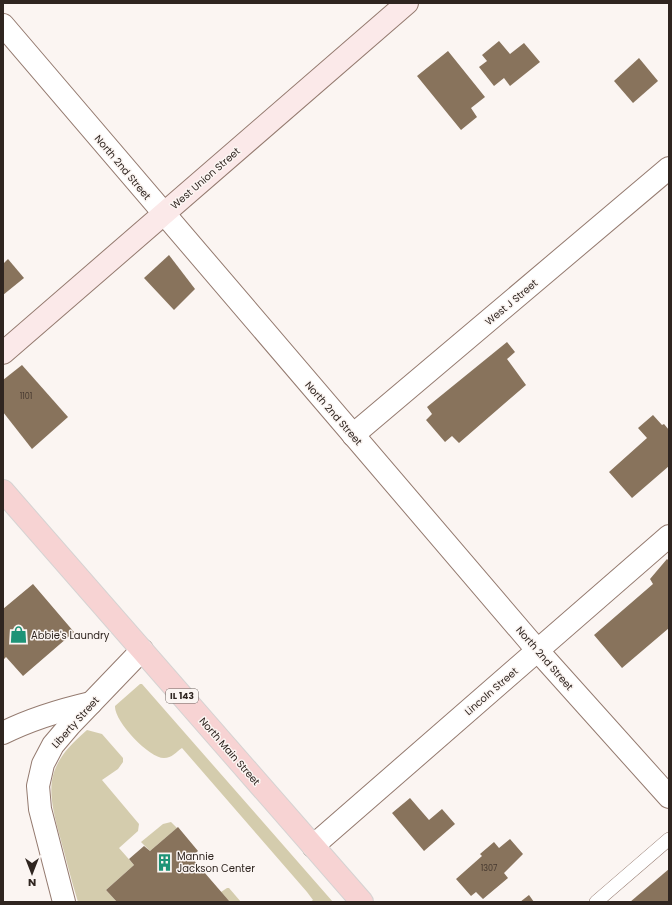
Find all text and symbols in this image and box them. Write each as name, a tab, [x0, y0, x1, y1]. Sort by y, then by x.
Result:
street label: North 2nd Street	[91, 132, 155, 203]
street label: West Union Street	[167, 144, 244, 213]
street label: West J Street	[482, 276, 541, 329]
street label: North 2nd Street	[301, 378, 366, 449]
house number: 1101	[20, 391, 32, 402]
street label: North 2nd Street	[512, 623, 577, 694]
shop icon: Abbie's Laundry	[8, 625, 28, 645]
place label: Abbie's Laundry	[31, 628, 110, 643]
street label: Lincoln Street	[461, 664, 522, 719]
road number: IL 143	[166, 689, 198, 703]
street label: Liberty Street	[48, 693, 103, 751]
street label: North Main Street	[196, 714, 264, 789]
place label: Mannie Jackson Center	[177, 849, 255, 876]
building icon: Mannie Jackson Center	[154, 852, 174, 872]
north arrow	[12, 853, 52, 893]
house number: 1307	[481, 863, 498, 874]
text: N	[28, 875, 36, 891]

